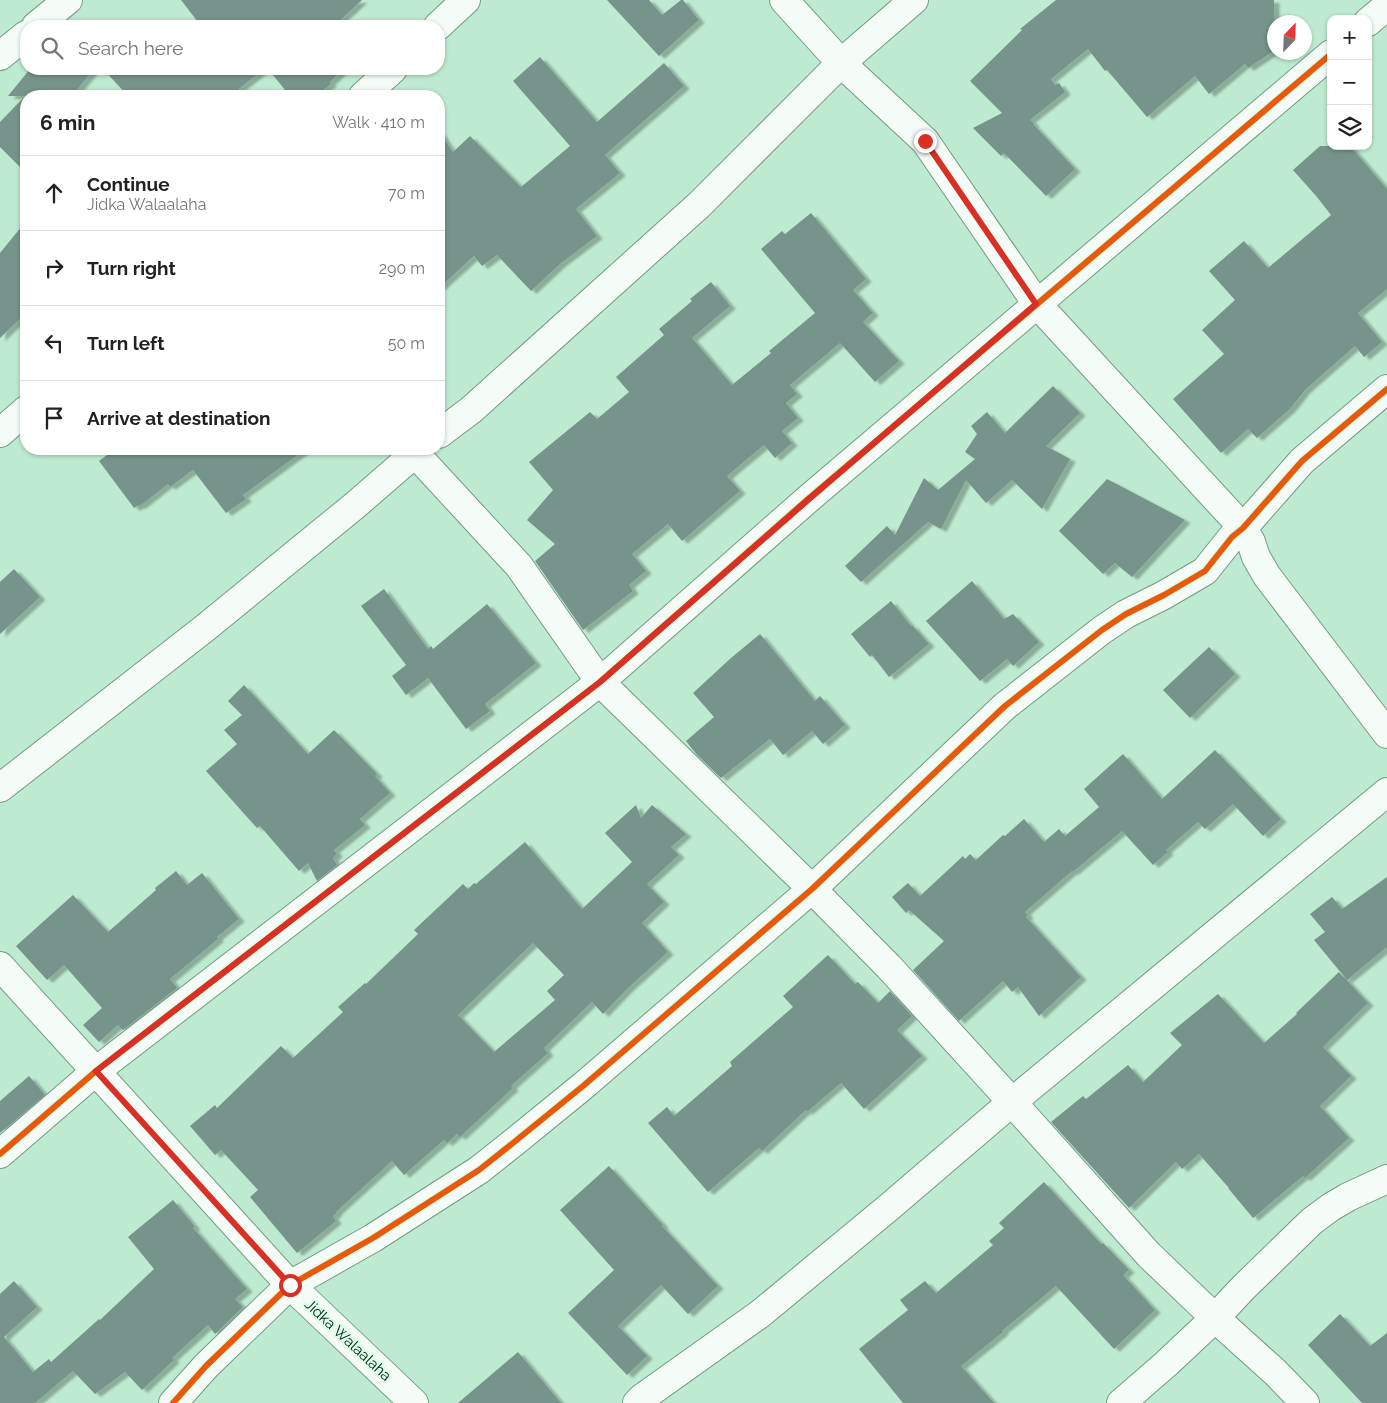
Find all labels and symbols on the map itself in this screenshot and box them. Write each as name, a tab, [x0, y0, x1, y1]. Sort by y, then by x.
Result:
north arrow	[1267, 15, 1312, 60]
route end	[914, 130, 937, 153]
route start	[279, 1274, 302, 1297]
street label: Jidka Walaalaha	[301, 1295, 395, 1385]

